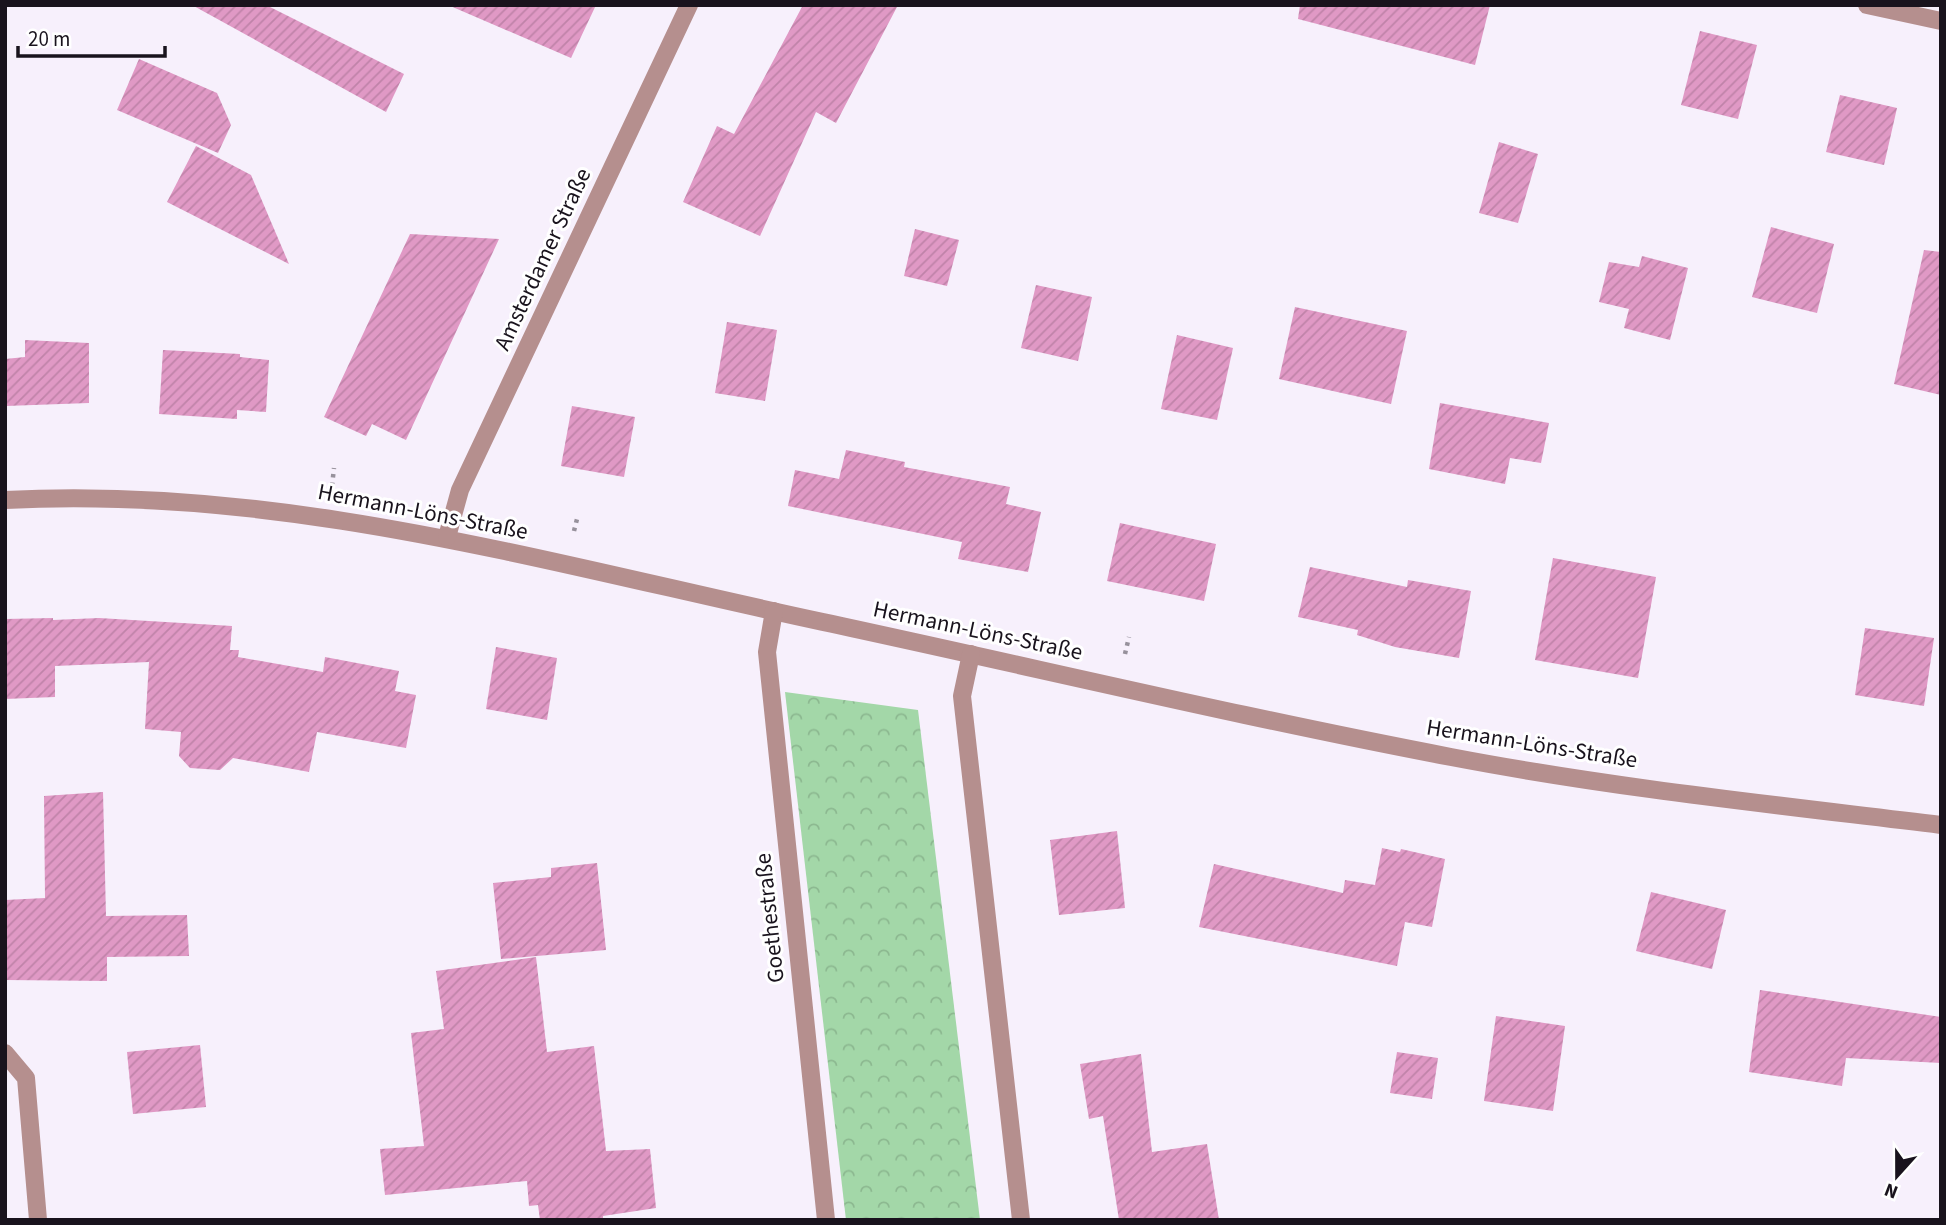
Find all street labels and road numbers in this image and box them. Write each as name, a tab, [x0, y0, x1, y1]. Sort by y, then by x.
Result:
street label: Amsterdamer Straße	[486, 163, 599, 356]
street label: Hermann-Löns-Straße	[315, 475, 531, 548]
street label: Hermann-Löns-Straße	[870, 592, 1086, 669]
street label: Hermann-Löns-Straße	[1424, 711, 1640, 776]
street label: Goethestraße	[746, 851, 793, 984]

